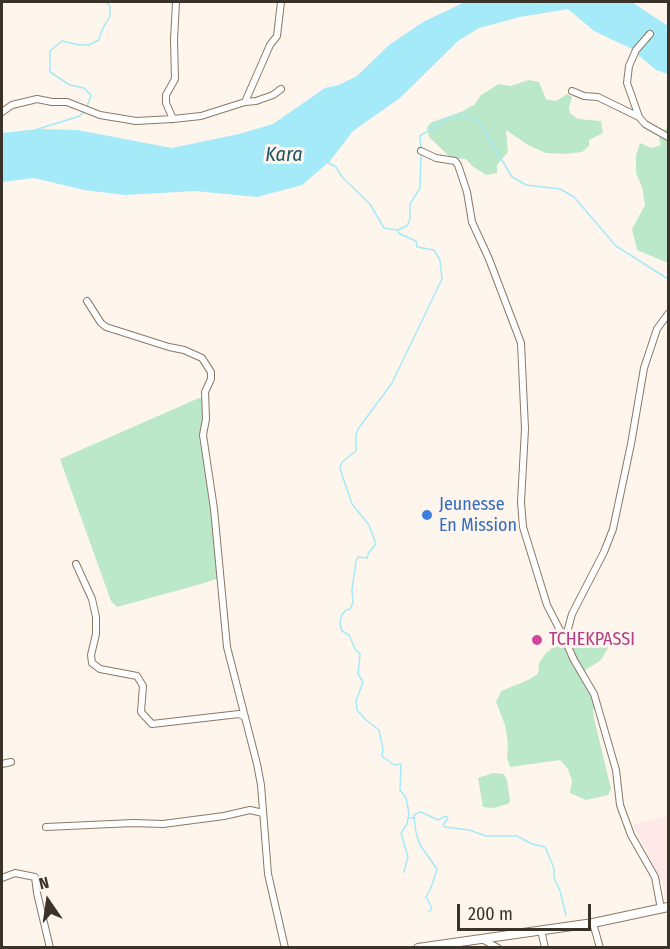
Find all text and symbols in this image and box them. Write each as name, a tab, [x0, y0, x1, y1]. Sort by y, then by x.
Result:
water label: Kara	[265, 143, 303, 167]
place label: Jeunesse En Mission	[439, 494, 517, 536]
marker: Jeunesse En Mission	[420, 508, 434, 522]
place label: TCHEKPASSI	[549, 629, 635, 651]
marker: TCHEKPASSI	[530, 633, 544, 647]
north arrow	[18, 871, 78, 931]
text: N	[37, 873, 51, 893]
scale bar	[460, 892, 594, 930]
text: 200 m	[468, 903, 513, 925]

